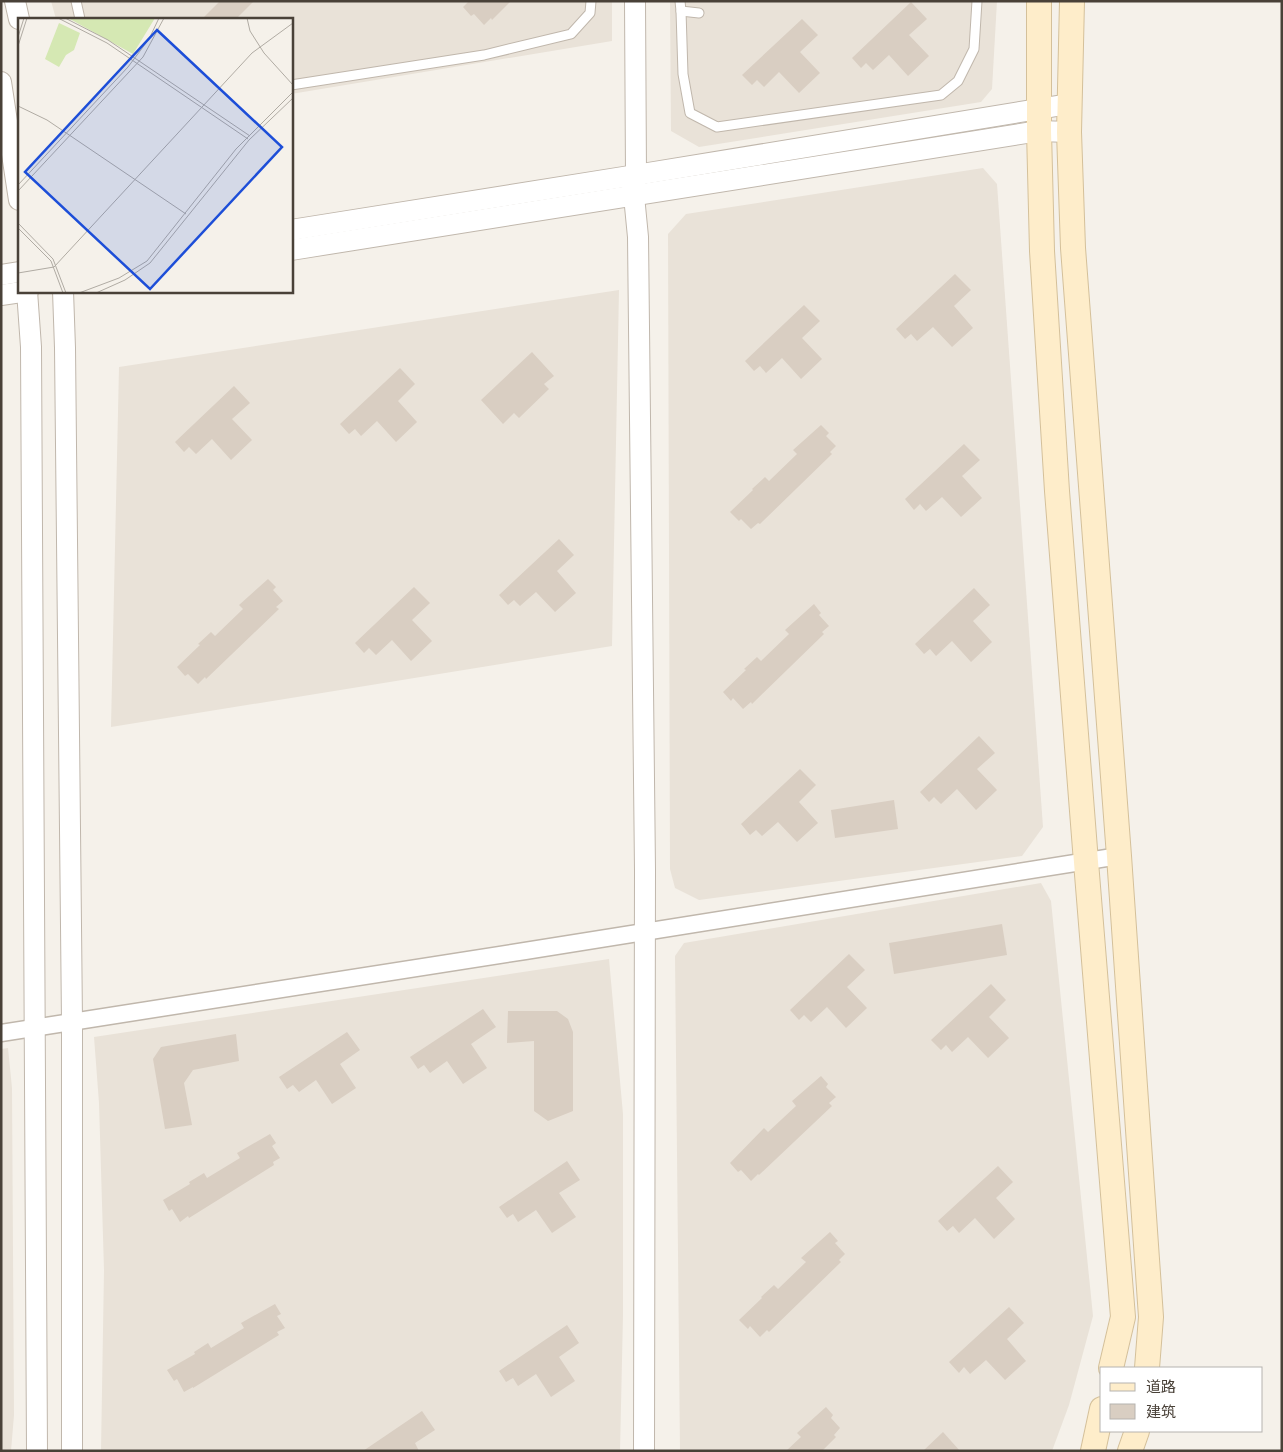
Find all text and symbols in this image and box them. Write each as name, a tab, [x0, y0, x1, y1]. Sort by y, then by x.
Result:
inset map	[18, 18, 292, 292]
legend	[1100, 1367, 1263, 1432]
text: 道路	[1146, 1378, 1176, 1396]
text: 建筑	[1146, 1403, 1176, 1421]

